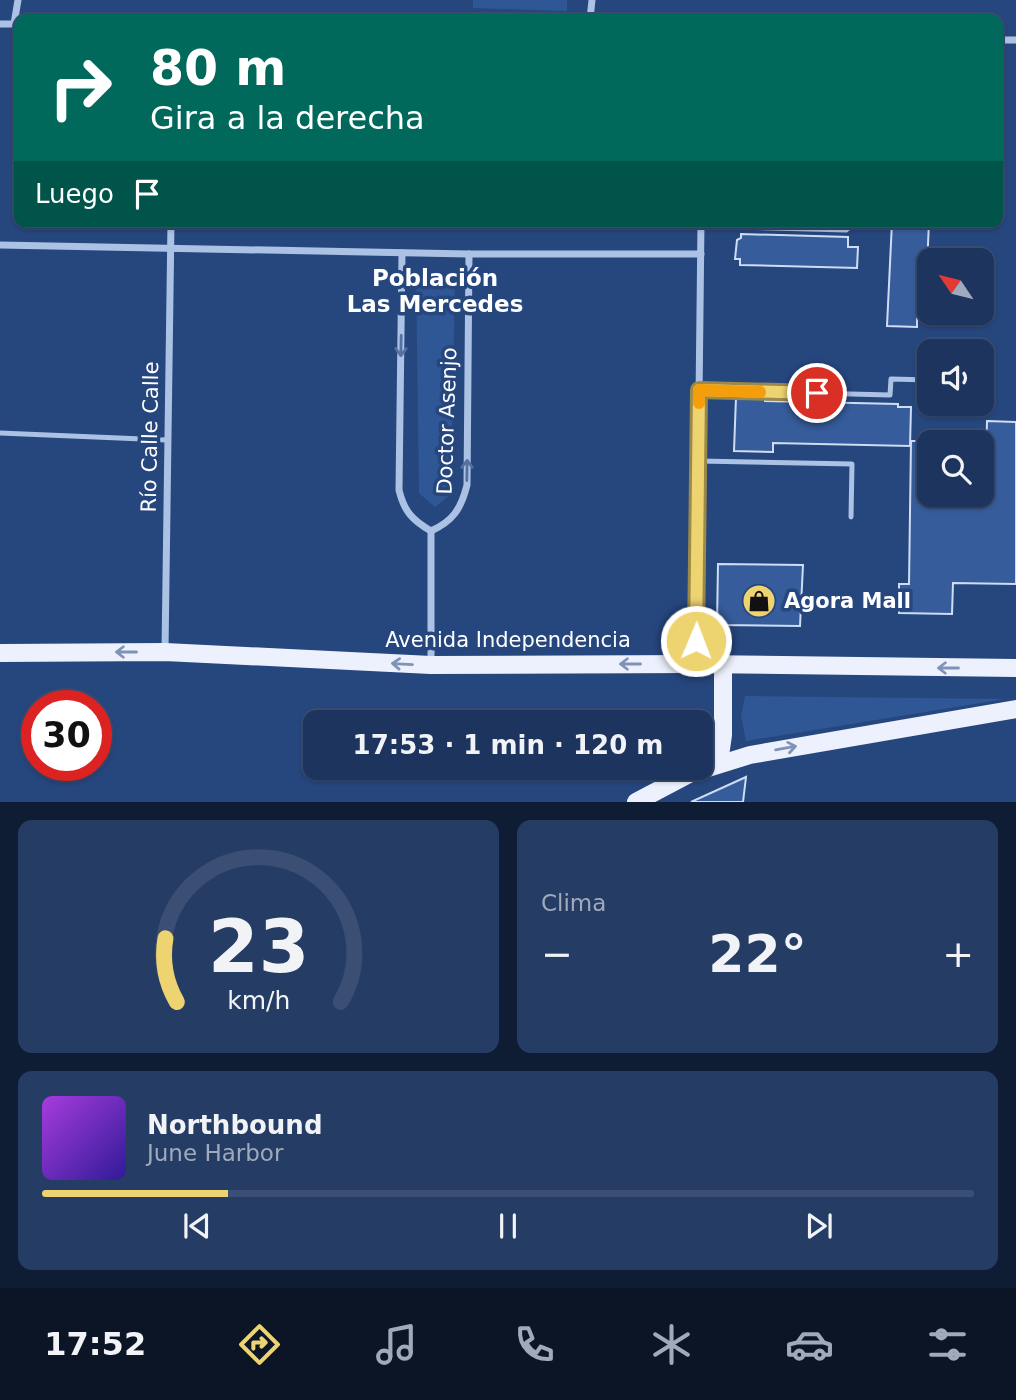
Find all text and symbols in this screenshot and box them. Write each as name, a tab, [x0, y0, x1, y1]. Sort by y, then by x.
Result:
text: 80 m	[150, 40, 286, 97]
icon: right	[35, 42, 126, 133]
text: Gira a la derecha	[150, 99, 425, 137]
icon: arrive	[128, 175, 166, 213]
text: Luego	[35, 179, 114, 209]
north arrow	[917, 248, 994, 326]
map controls	[917, 248, 994, 507]
district label: Población Las Mercedes	[347, 265, 523, 317]
one-way arrow	[394, 334, 408, 357]
button: sound	[917, 339, 994, 416]
street label: Doctor Asenjo	[432, 347, 462, 495]
street label: Río Calle Calle	[137, 361, 163, 513]
pin	[787, 363, 847, 423]
icon: arrive	[798, 374, 836, 412]
button: search	[917, 430, 994, 507]
one-way arrow	[460, 459, 474, 482]
shop icon: Agora Mall	[740, 582, 778, 620]
place label: Agora Mall	[784, 589, 911, 613]
position arrow	[659, 604, 733, 678]
street label: Avenida Independencia	[385, 628, 631, 652]
one-way arrow	[115, 645, 138, 659]
one-way arrow	[391, 657, 414, 670]
one-way arrow	[619, 657, 642, 671]
one-way arrow	[937, 661, 960, 675]
speed limit sign: 30	[21, 690, 112, 781]
text: 17:53 · 1 min · 120 m	[353, 730, 663, 760]
one-way arrow	[774, 741, 797, 754]
text: Clima	[541, 890, 606, 916]
text: 23	[208, 905, 309, 990]
text: 22°	[708, 924, 807, 984]
text: −	[541, 932, 573, 976]
text: +	[942, 932, 974, 976]
text: km/h	[227, 986, 290, 1015]
text: Northbound	[147, 1110, 323, 1140]
text: June Harbor	[147, 1140, 283, 1166]
icon: previous	[178, 1207, 216, 1245]
icon: pause	[489, 1207, 527, 1245]
icon: next	[800, 1207, 838, 1245]
icon: directions	[235, 1320, 284, 1369]
icon: music	[372, 1320, 421, 1369]
icon: phone	[510, 1320, 559, 1369]
icon: climate	[647, 1320, 696, 1369]
icon: car	[785, 1320, 834, 1369]
icon: filters	[923, 1320, 972, 1369]
text: 17:52	[44, 1325, 146, 1363]

